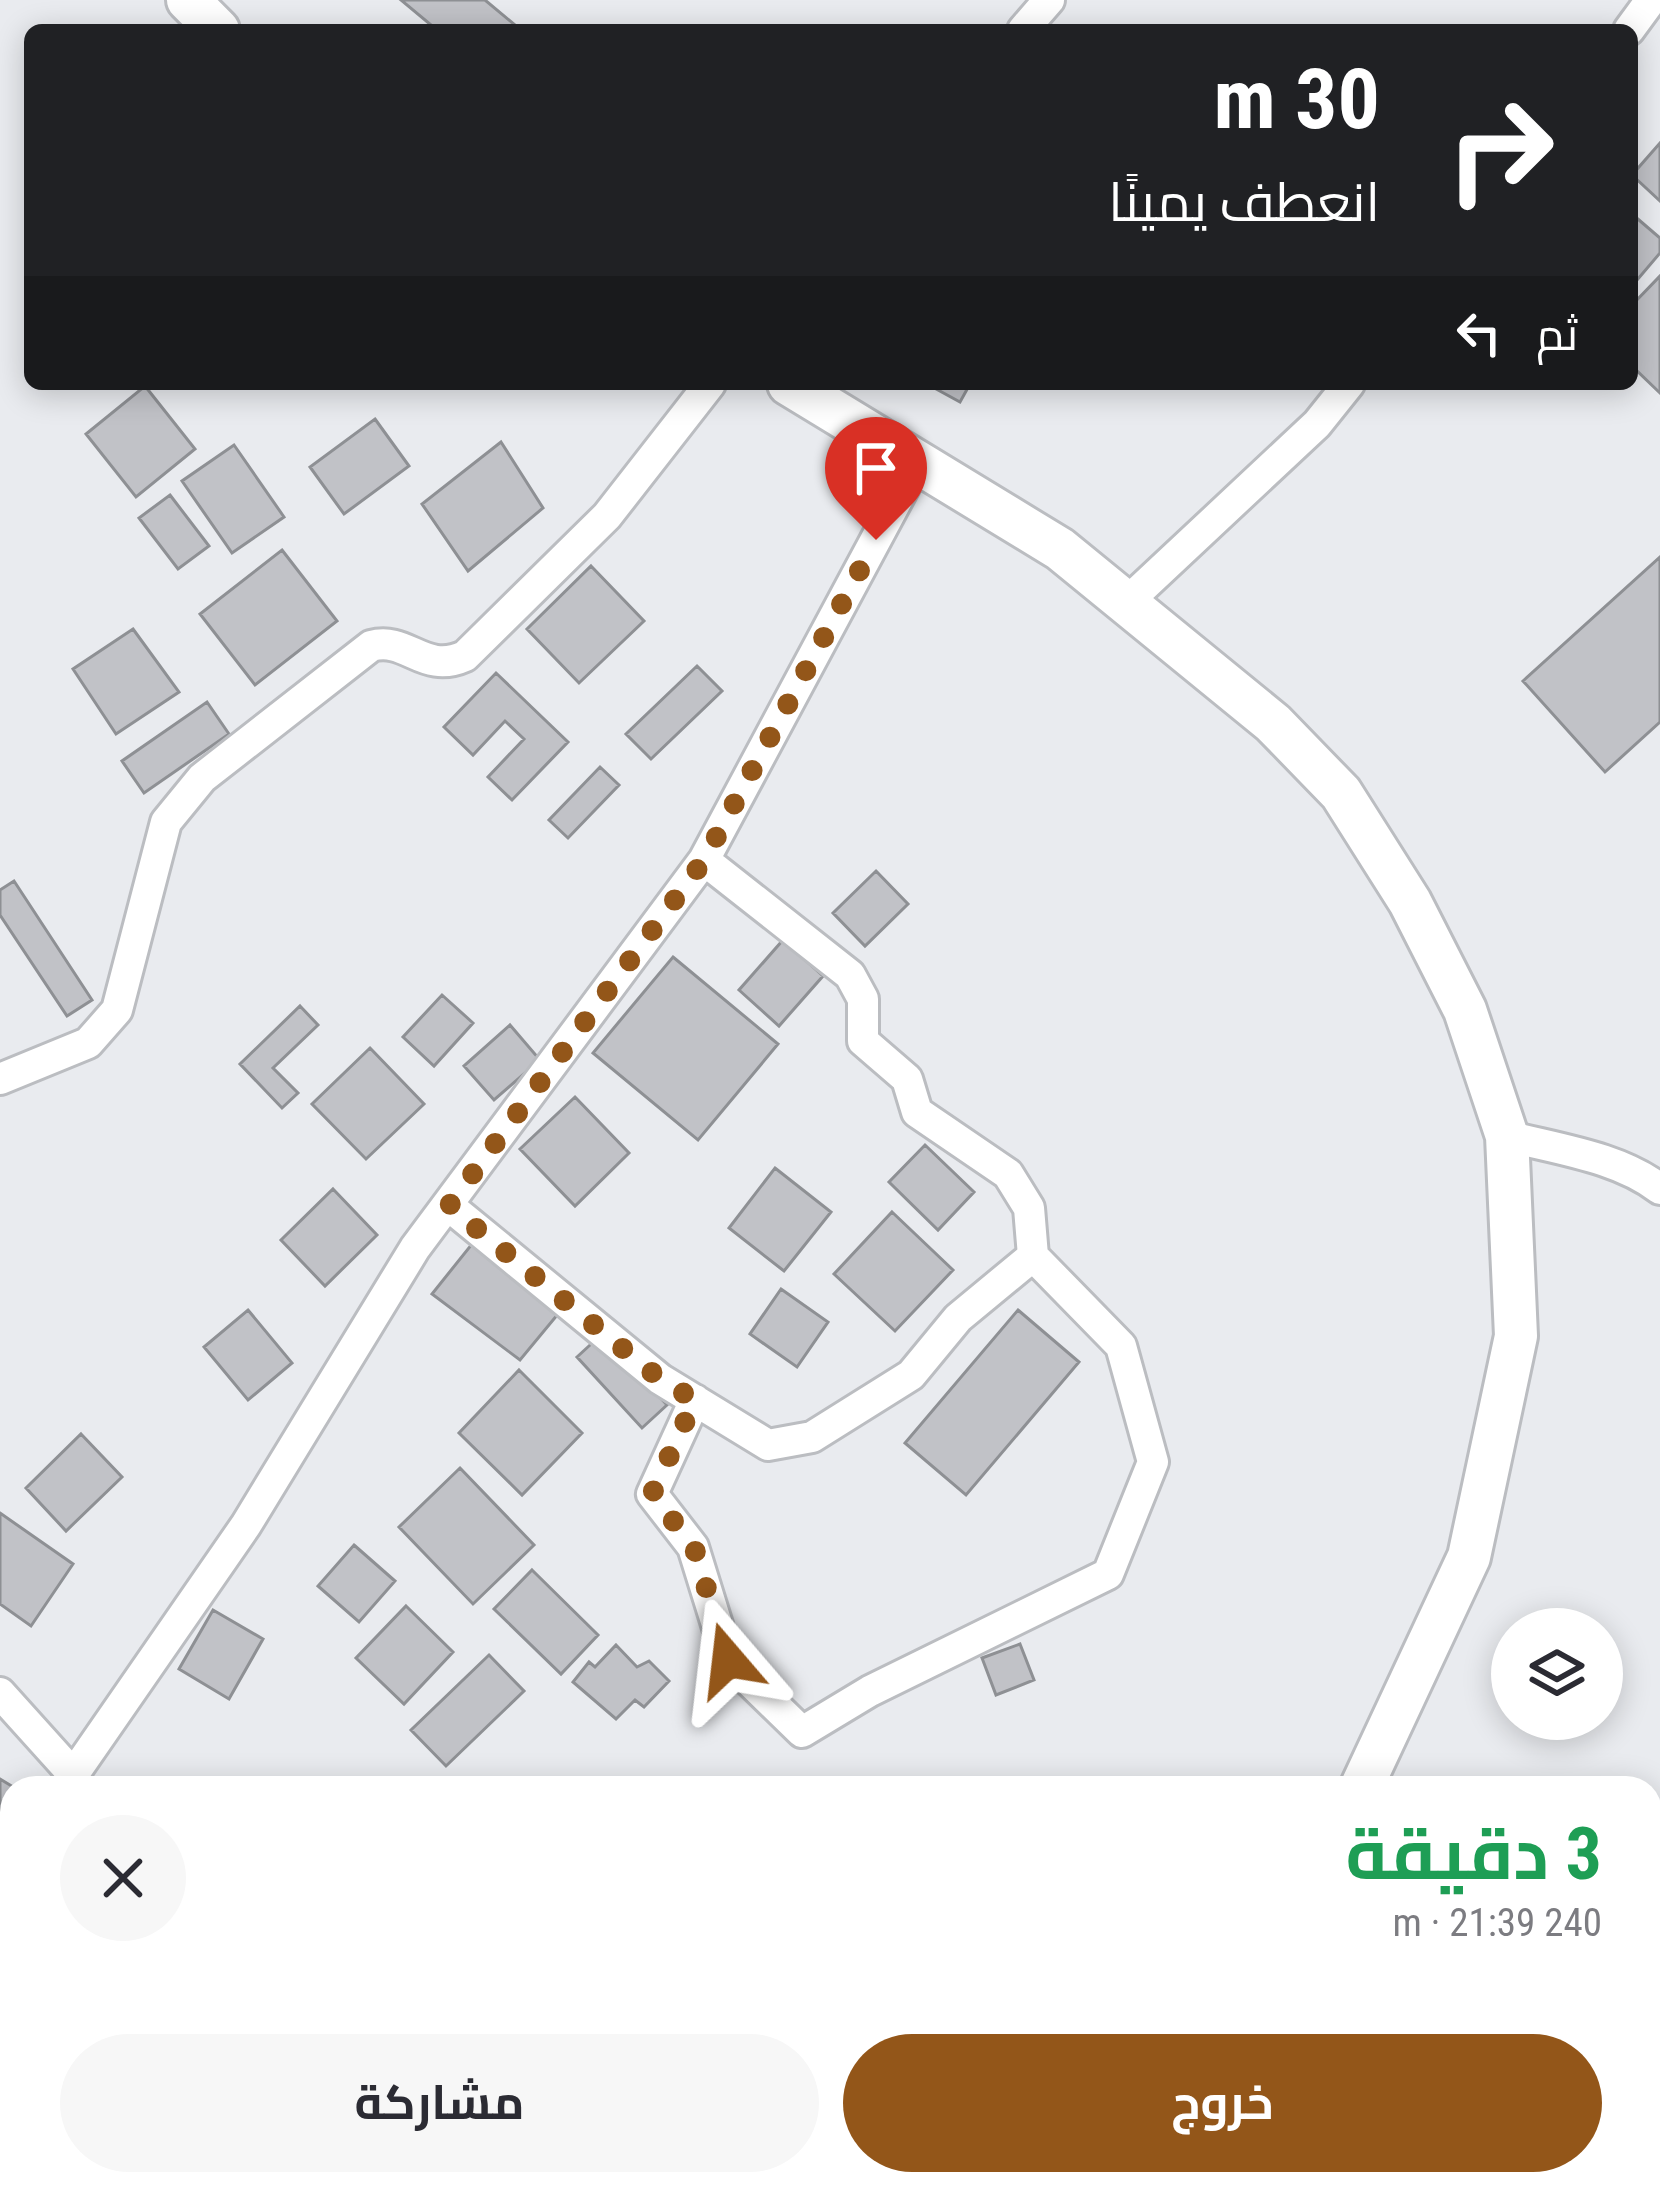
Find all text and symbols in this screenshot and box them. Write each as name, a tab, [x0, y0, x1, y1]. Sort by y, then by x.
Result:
text: 30 m	[1213, 50, 1380, 149]
icon: right	[1422, 72, 1578, 228]
text: انعطف يمينًا	[1108, 171, 1380, 234]
icon: left	[1446, 300, 1512, 366]
text: ثم	[1536, 308, 1578, 361]
pin	[825, 417, 927, 540]
icon: arrive	[843, 435, 909, 501]
position arrow	[665, 1597, 791, 1723]
map controls	[1491, 1608, 1623, 1740]
button: layers	[1491, 1608, 1623, 1740]
text: 3 دقيقة	[1345, 1812, 1602, 1897]
button: close	[60, 1815, 186, 1941]
text: 240 m · 21:39	[1392, 1900, 1602, 1946]
button: مشاركة	[60, 2034, 819, 2172]
button: خروج	[843, 2034, 1602, 2172]

